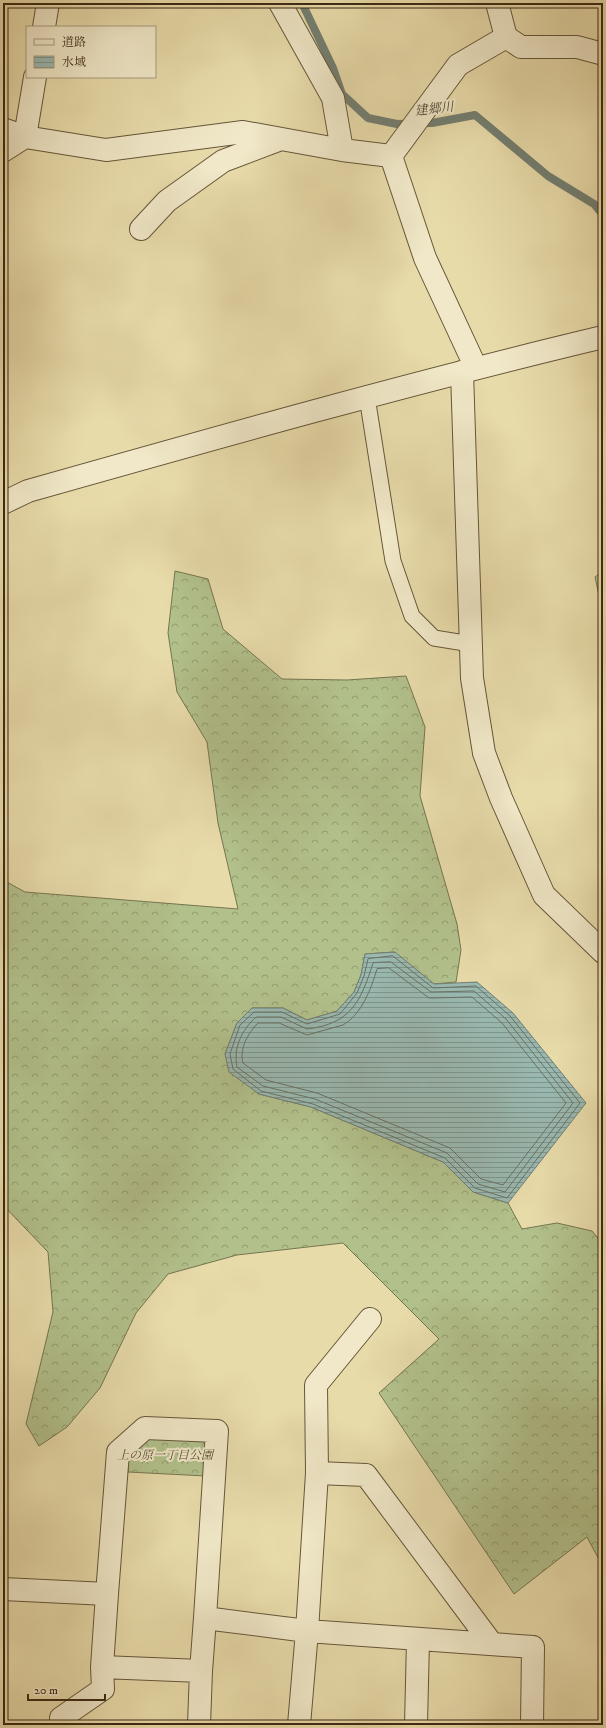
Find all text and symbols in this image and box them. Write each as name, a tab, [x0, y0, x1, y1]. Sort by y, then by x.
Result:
legend	[26, 26, 156, 78]
text: 道路	[62, 35, 86, 50]
text: 水域	[62, 55, 86, 70]
water label: 建郷川	[414, 98, 456, 119]
park label: 上の原一丁目公園	[117, 1448, 215, 1463]
scale bar	[28, 1676, 105, 1702]
text: 20 m	[34, 1683, 58, 1698]

